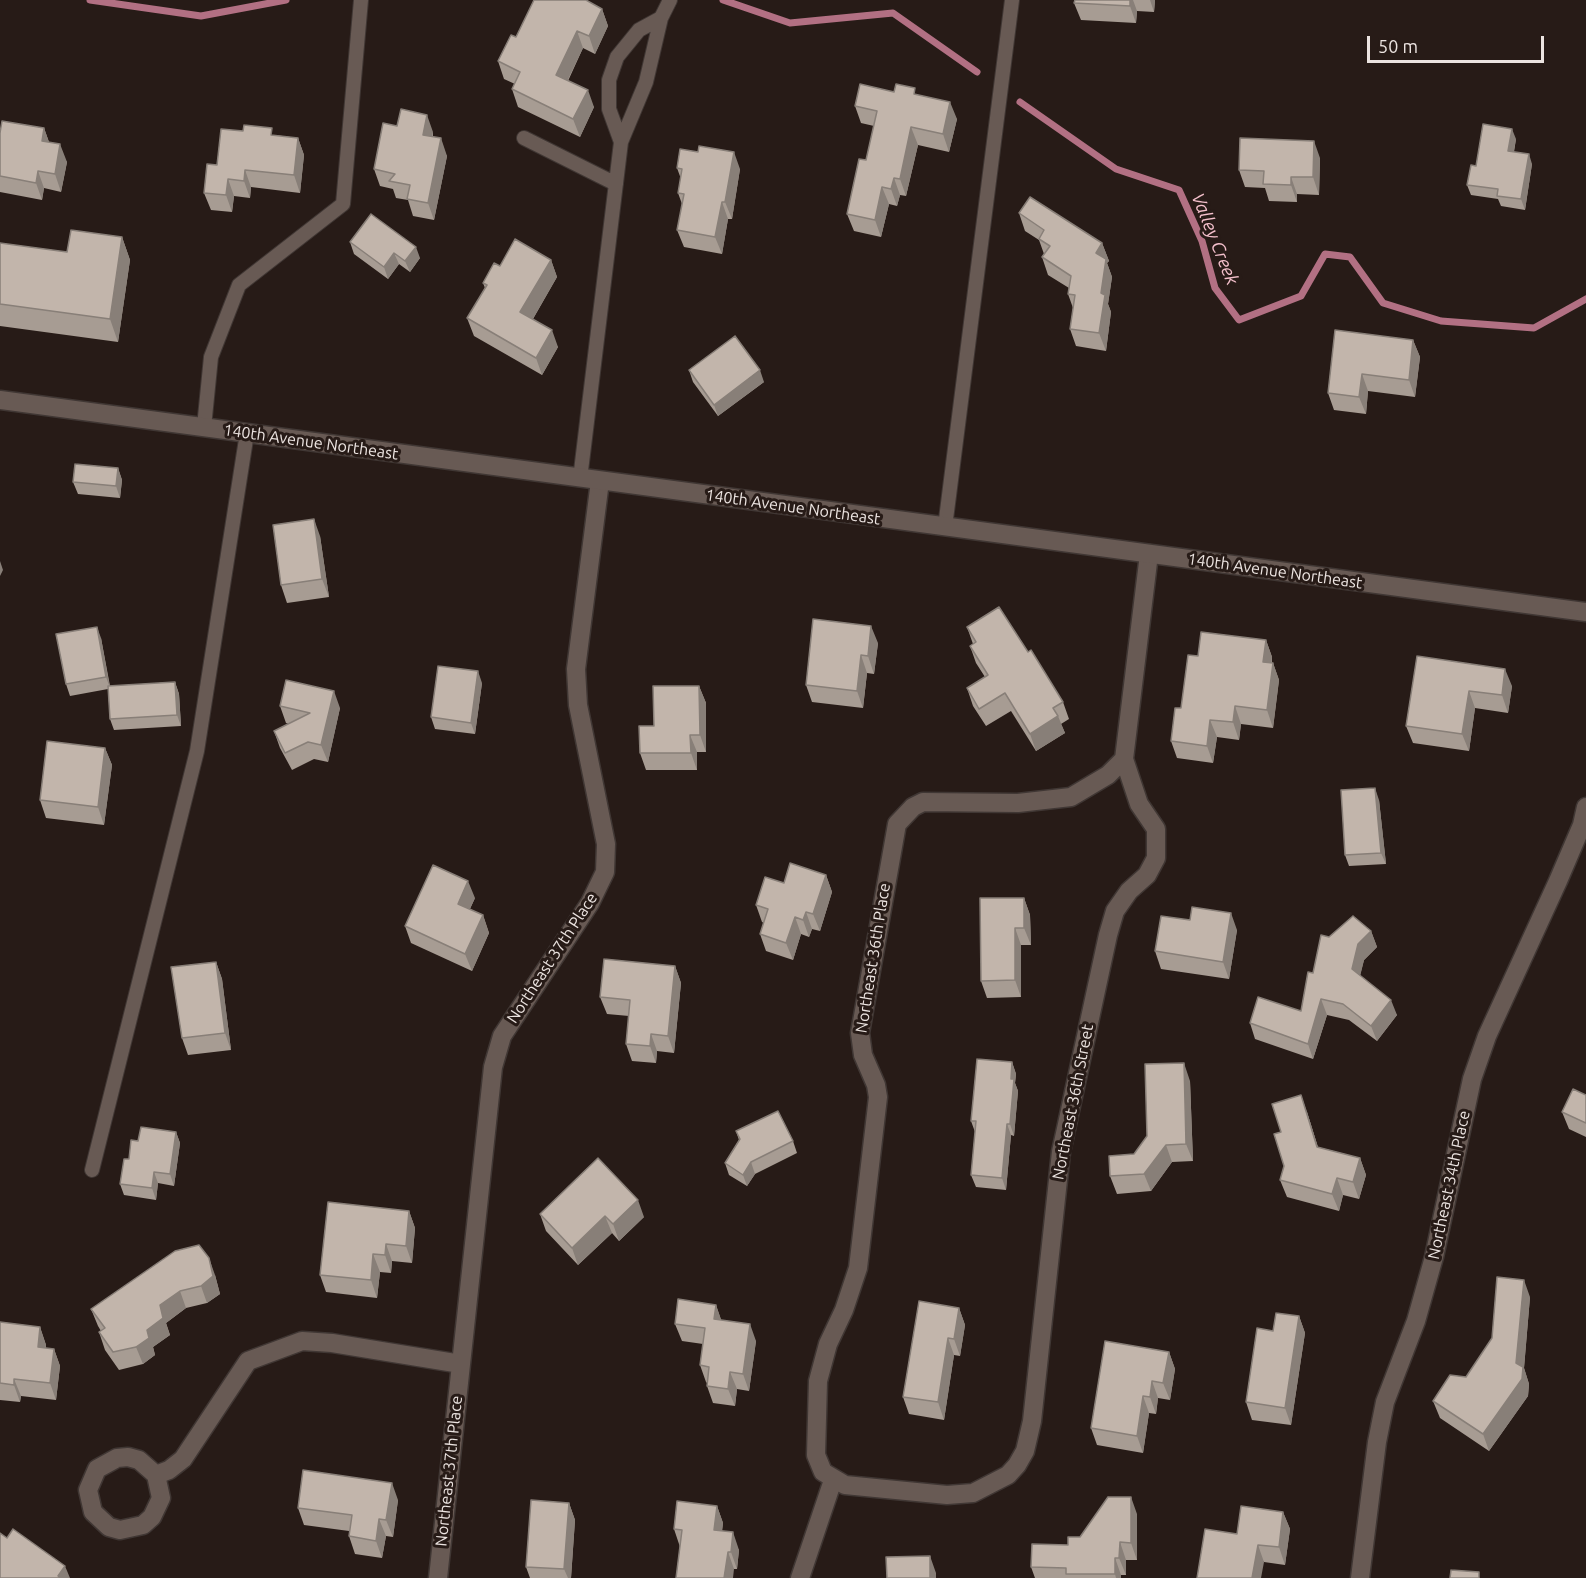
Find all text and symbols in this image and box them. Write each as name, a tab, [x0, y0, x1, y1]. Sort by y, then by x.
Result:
scale bar	[1370, 24, 1547, 62]
text: 50 m	[1378, 36, 1418, 56]
water label: Valley Creek	[1187, 190, 1243, 288]
street label: 140th Avenue Northeast	[222, 420, 400, 464]
street label: 140th Avenue Northeast	[704, 485, 882, 529]
street label: 140th Avenue Northeast	[1186, 549, 1364, 593]
street label: Northeast 36th Place	[852, 882, 894, 1034]
street label: Northeast 37th Place	[503, 889, 601, 1027]
street label: Northeast 36th Street	[1048, 1023, 1098, 1181]
street label: Northeast 34th Place	[1424, 1109, 1474, 1261]
street label: Northeast 37th Place	[432, 1395, 466, 1547]

